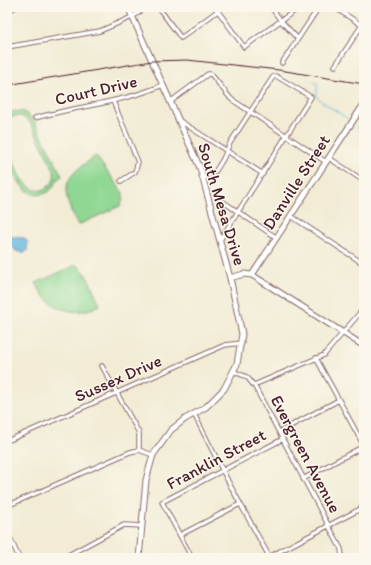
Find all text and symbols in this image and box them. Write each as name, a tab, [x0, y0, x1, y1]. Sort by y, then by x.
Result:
street label: Court Drive	[53, 71, 139, 109]
street label: Danville Street	[258, 131, 334, 233]
street label: South Mesa Drive	[194, 140, 250, 268]
street label: Sussex Drive	[72, 350, 164, 406]
street label: Evergreen Avenue	[267, 392, 345, 516]
street label: Franklin Street	[163, 424, 270, 494]

